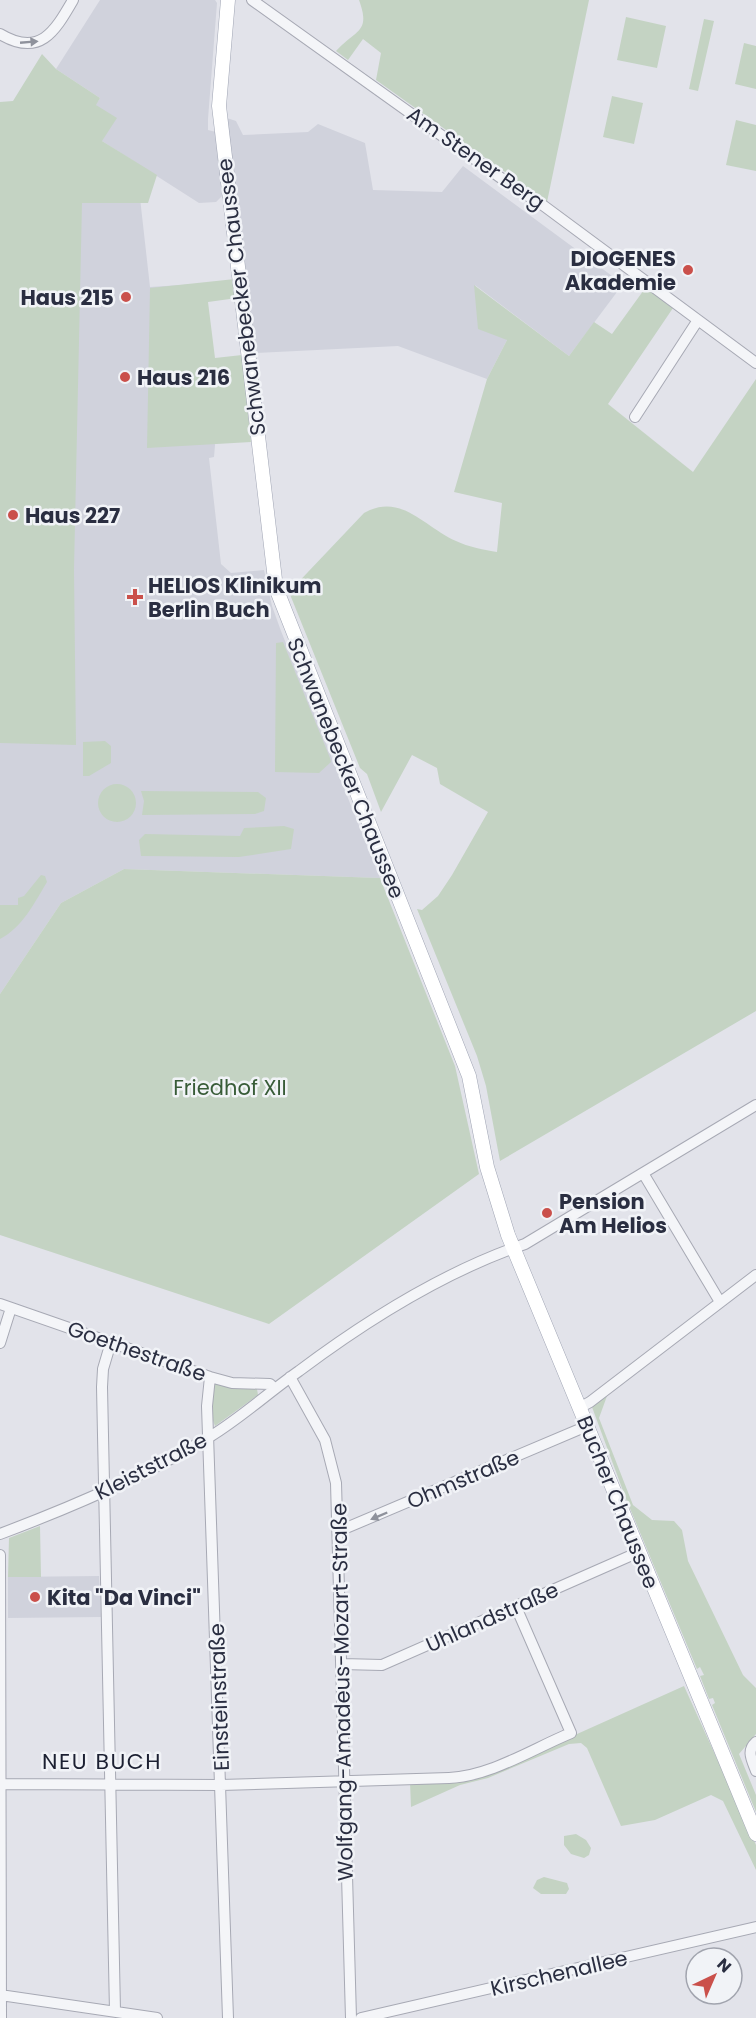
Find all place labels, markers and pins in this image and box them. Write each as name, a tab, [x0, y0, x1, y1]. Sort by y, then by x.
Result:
place label: DIOGENES Akademie	[565, 244, 676, 297]
marker: DIOGENES Akademie	[681, 263, 695, 277]
place label: Haus 215	[21, 283, 114, 312]
marker: Haus 215	[119, 290, 133, 304]
place label: Haus 216	[137, 363, 230, 392]
marker: Haus 216	[118, 370, 132, 384]
place label: Haus 227	[25, 501, 120, 530]
marker: Haus 227	[6, 508, 20, 522]
place label: HELIOS Klinikum Berlin Buch	[148, 571, 322, 624]
marker: HELIOS Klinikum Berlin Buch	[126, 588, 144, 606]
place label: Pension Am Helios	[559, 1187, 667, 1240]
marker: Pension Am Helios	[540, 1206, 554, 1220]
place label: Kita "Da Vinci"	[47, 1583, 201, 1612]
marker: Kita "Da Vinci"	[28, 1590, 42, 1604]

